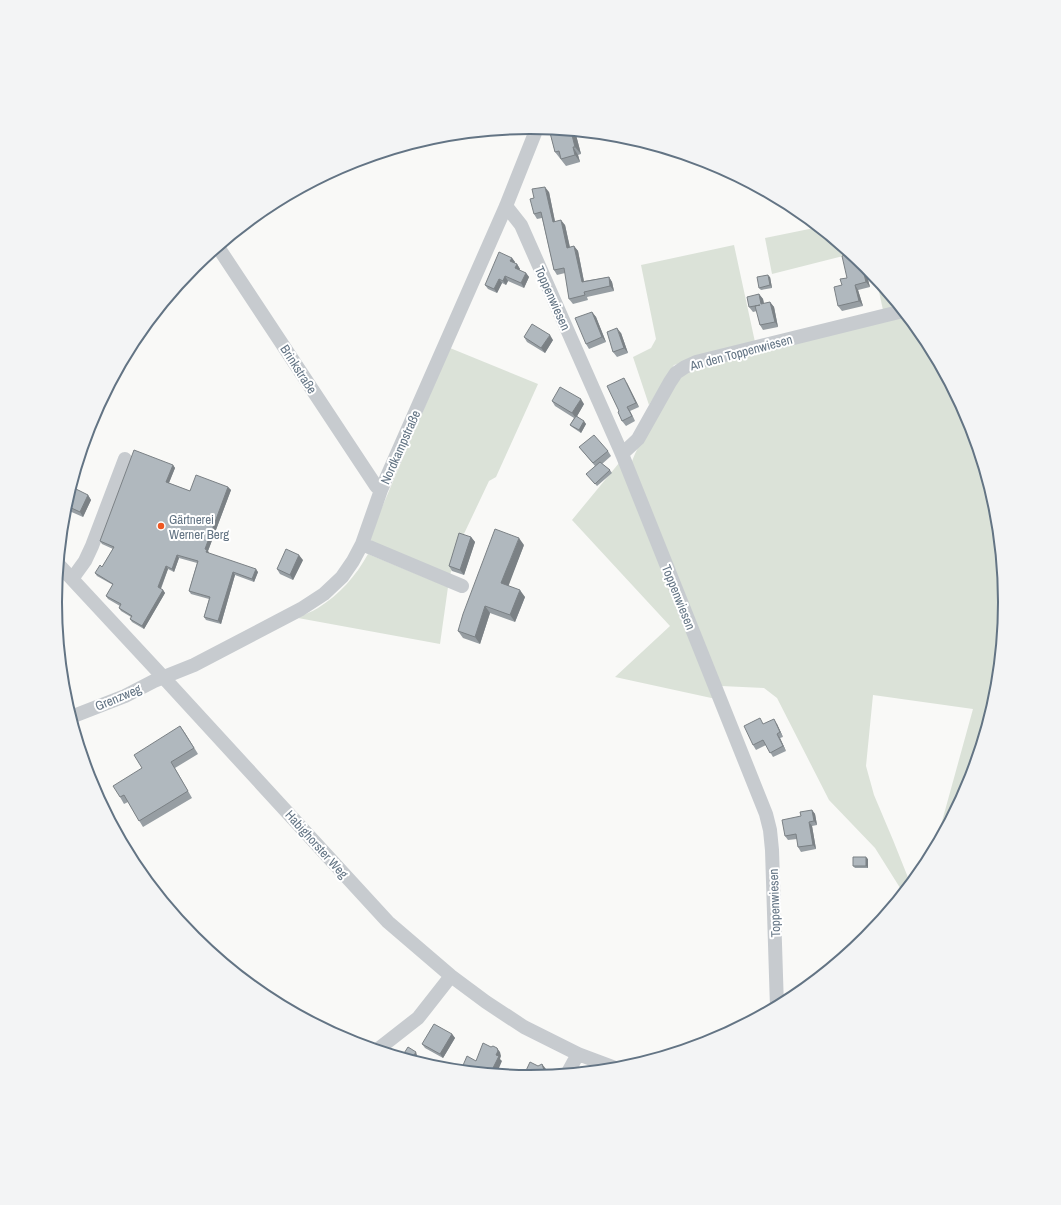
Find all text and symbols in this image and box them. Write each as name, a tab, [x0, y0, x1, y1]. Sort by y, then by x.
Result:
street label: Toppenwiesen	[531, 263, 574, 333]
street label: An den Toppenwiesen	[687, 331, 794, 375]
street label: Brinkstraße	[276, 342, 321, 397]
street label: Nordkampstraße	[377, 407, 424, 487]
place label: Gärtnerei Werner Berg	[169, 511, 229, 543]
marker: Gärtnerei Werner Berg	[156, 521, 166, 531]
street label: Toppenwiesen	[658, 562, 699, 632]
street label: Grenzweg	[93, 680, 144, 715]
street label: Habighorster Weg	[281, 807, 352, 882]
street label: Toppenwiesen	[765, 868, 784, 938]

